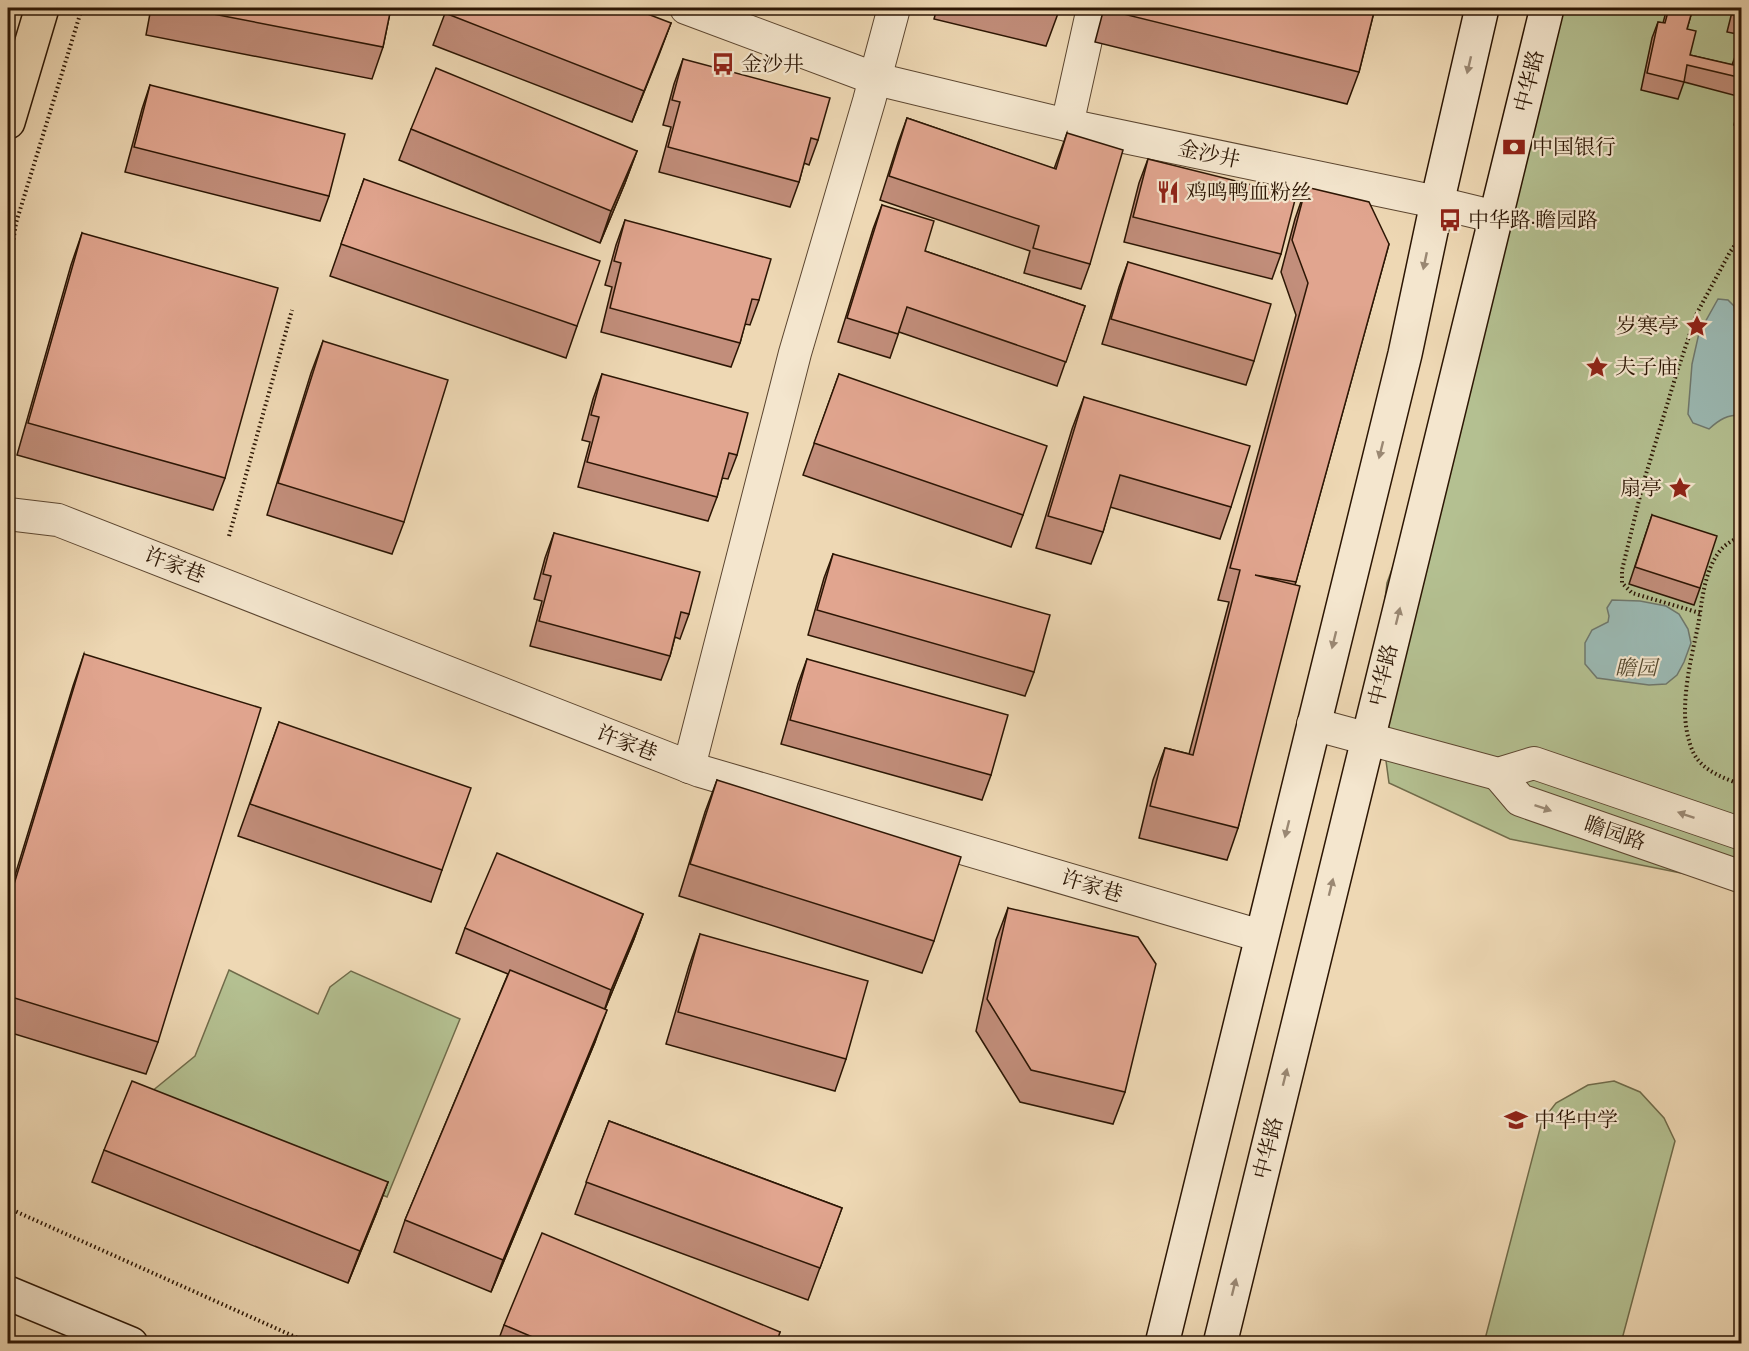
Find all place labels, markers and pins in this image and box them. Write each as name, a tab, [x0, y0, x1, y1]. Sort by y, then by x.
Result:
place label: 金沙井	[741, 50, 804, 77]
bus stop icon: 金沙井	[710, 51, 736, 77]
place label: 中国银行	[1532, 133, 1616, 160]
bank icon: 中国银行	[1501, 134, 1527, 160]
place label: 鸡鸣鸭血粉丝	[1186, 178, 1312, 205]
restaurant icon: 鸡鸣鸭血粉丝	[1155, 179, 1181, 205]
place label: 中华路·瞻园路	[1468, 206, 1598, 233]
bus stop icon: 中华路·瞻园路	[1437, 207, 1463, 233]
place label: 岁寒亭	[1616, 312, 1679, 339]
place icon: 岁寒亭	[1684, 313, 1710, 339]
place label: 夫子庙	[1615, 353, 1678, 380]
place icon: 夫子庙	[1584, 354, 1610, 380]
place label: 扇亭	[1620, 474, 1662, 501]
place icon: 扇亭	[1667, 475, 1693, 501]
place label: 中华中学	[1534, 1106, 1618, 1133]
school or university icon: 中华中学	[1503, 1107, 1529, 1133]

